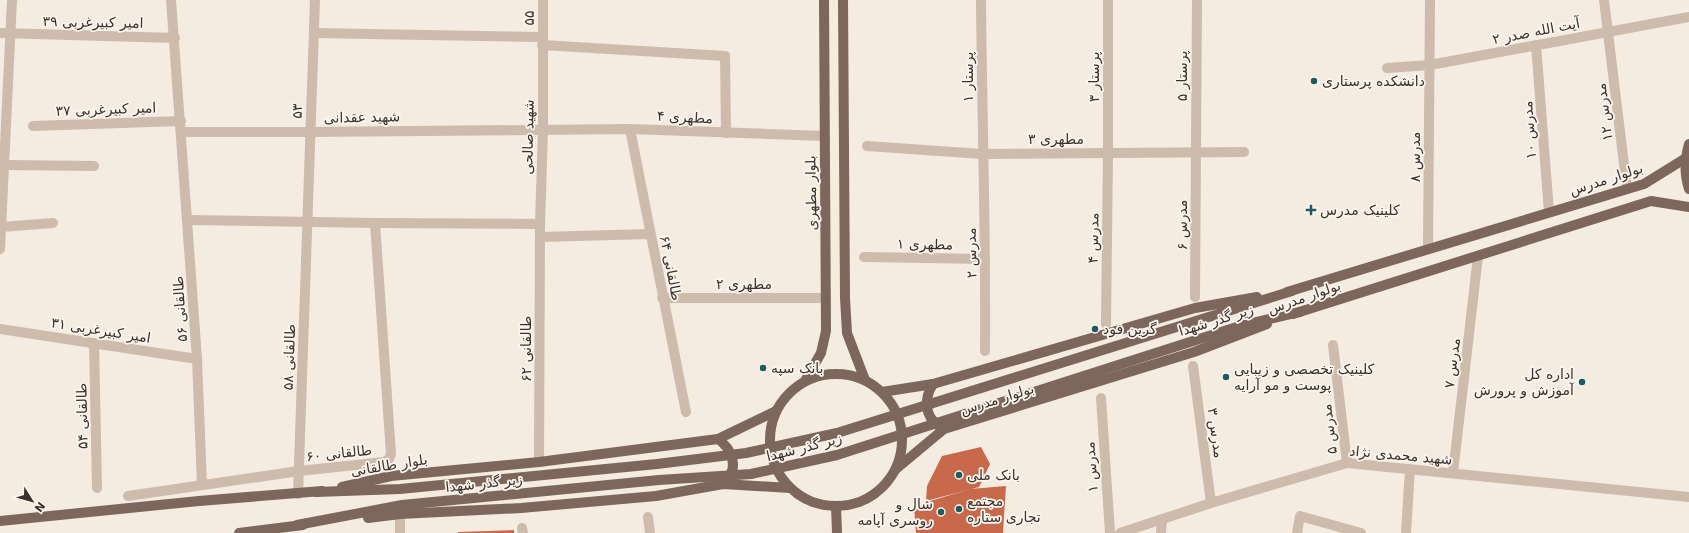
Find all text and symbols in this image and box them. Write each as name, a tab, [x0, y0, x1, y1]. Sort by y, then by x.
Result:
street label: ۵۵	[521, 10, 537, 26]
street label: امیر کبیرغربی ۳۹	[42, 13, 144, 32]
street label: آیت الله صدر ۲	[1491, 14, 1582, 48]
street label: پرستار ۵	[1174, 51, 1191, 101]
street label: پرستار ۱	[960, 52, 977, 102]
street label: پرستار ۳	[1086, 52, 1103, 102]
place label: دانشکده پرستاری	[1322, 73, 1425, 90]
marker: دانشکده پرستاری	[1309, 76, 1319, 86]
street label: مدرس ۱۲	[1593, 82, 1616, 142]
street label: امیر کبیرغربی ۳۷	[55, 99, 157, 120]
street label: شهید صالحی	[519, 99, 538, 175]
street label: مدرس ۱۰	[1519, 100, 1540, 160]
street label: ۵۳	[289, 103, 305, 119]
street label: شهید عقدانی	[324, 108, 400, 127]
street label: مطهری ۴	[657, 108, 713, 127]
street label: مطهری ۳	[1028, 131, 1084, 148]
street label: مدرس ۸	[1407, 132, 1424, 182]
street label: بلوار مطهری	[802, 155, 821, 231]
street label: بولوار مدرس	[1567, 160, 1645, 199]
street label: مدرس ۶	[1174, 200, 1191, 250]
place label: کلینیک مدرس	[1320, 202, 1400, 219]
marker: کلینیک مدرس	[1305, 204, 1317, 216]
street label: مدرس ۴	[1085, 213, 1102, 263]
street label: مدرس ۲	[963, 228, 980, 278]
street label: طالقانی ۶۴	[657, 234, 685, 302]
street label: مطهری ۱	[897, 236, 953, 253]
street label: طالقانی ۵۶	[170, 275, 190, 343]
street label: مطهری ۲	[716, 276, 772, 293]
street label: بولوار مدرس	[1265, 277, 1343, 318]
street label: زیر گذر شهدا	[1177, 301, 1256, 340]
street label: امیر کبیرغربی ۳۱	[50, 314, 152, 347]
street label: طالقانی ۶۲	[518, 316, 534, 382]
place label: گرین فود	[1103, 321, 1157, 338]
street label: طالقانی ۵۸	[280, 324, 298, 390]
marker: گرین فود	[1090, 324, 1100, 334]
street label: مدرس ۷	[1441, 337, 1464, 389]
place label: بانک سپه	[771, 360, 824, 377]
place label: کلینیک تخصصی و زیبایی پوست و مو آرایه	[1234, 361, 1375, 394]
marker: بانک سپه	[758, 363, 768, 373]
place label: اداره کل آموزش و پرورش	[1474, 366, 1575, 399]
marker: کلینیک تخصصی و زیبایی پوست و مو آرایه	[1221, 372, 1231, 382]
marker: اداره کل آموزش و پرورش	[1577, 377, 1587, 387]
street label: بولوار مدرس	[958, 380, 1036, 419]
street label: طالقانی ۵۴	[73, 383, 91, 449]
street label: مدرس ۵	[1318, 403, 1341, 455]
street label: مدرس ۳	[1204, 407, 1227, 459]
street label: زیر گذر شهدا	[764, 430, 844, 465]
street label: مدرس ۱	[1081, 441, 1102, 493]
street label: طالقانی ۶۰	[305, 442, 373, 464]
street label: شهید محمدی نژاد	[1349, 443, 1453, 468]
street label: بلوار طالقانی	[349, 451, 429, 480]
place label: بانک ملی	[967, 467, 1020, 483]
marker: بانک ملی	[954, 470, 964, 480]
street label: زیر گذر شهدا	[445, 471, 523, 496]
north arrow	[12, 481, 52, 521]
place label: مجتمع تجاری ستاره	[967, 493, 1041, 526]
place label: شال و روسری آپامه	[858, 496, 933, 529]
text: N	[32, 499, 48, 514]
marker: مجتمع تجاری ستاره	[954, 504, 964, 514]
marker: شال و روسری آپامه	[936, 507, 946, 517]

